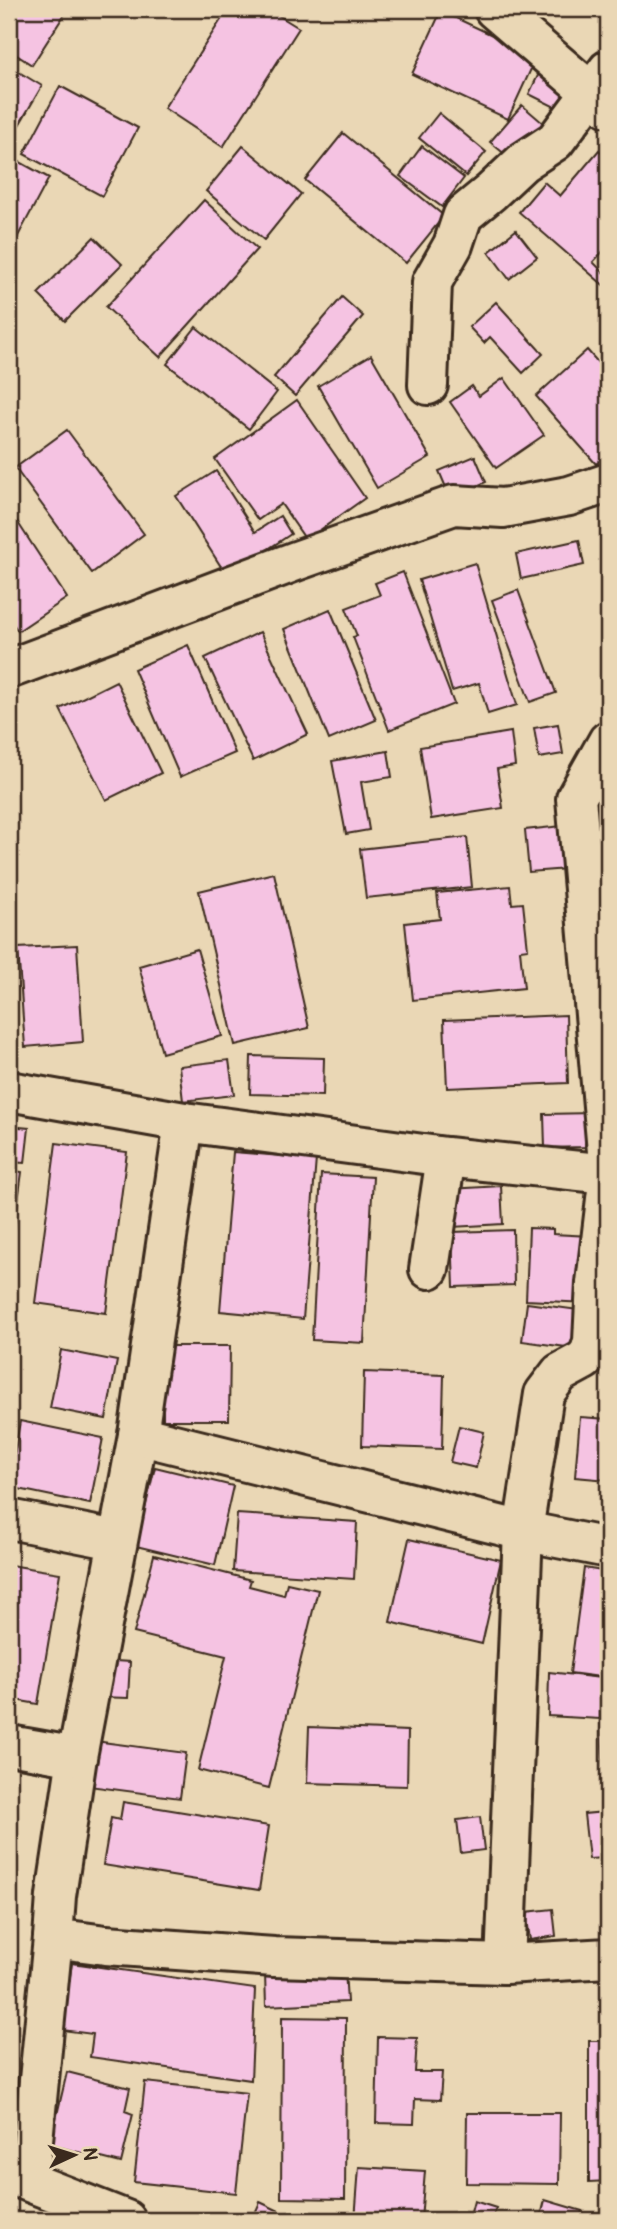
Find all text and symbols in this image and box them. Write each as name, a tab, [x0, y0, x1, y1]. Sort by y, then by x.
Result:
north arrow	[38, 2120, 108, 2190]
text: N	[78, 2147, 102, 2161]

